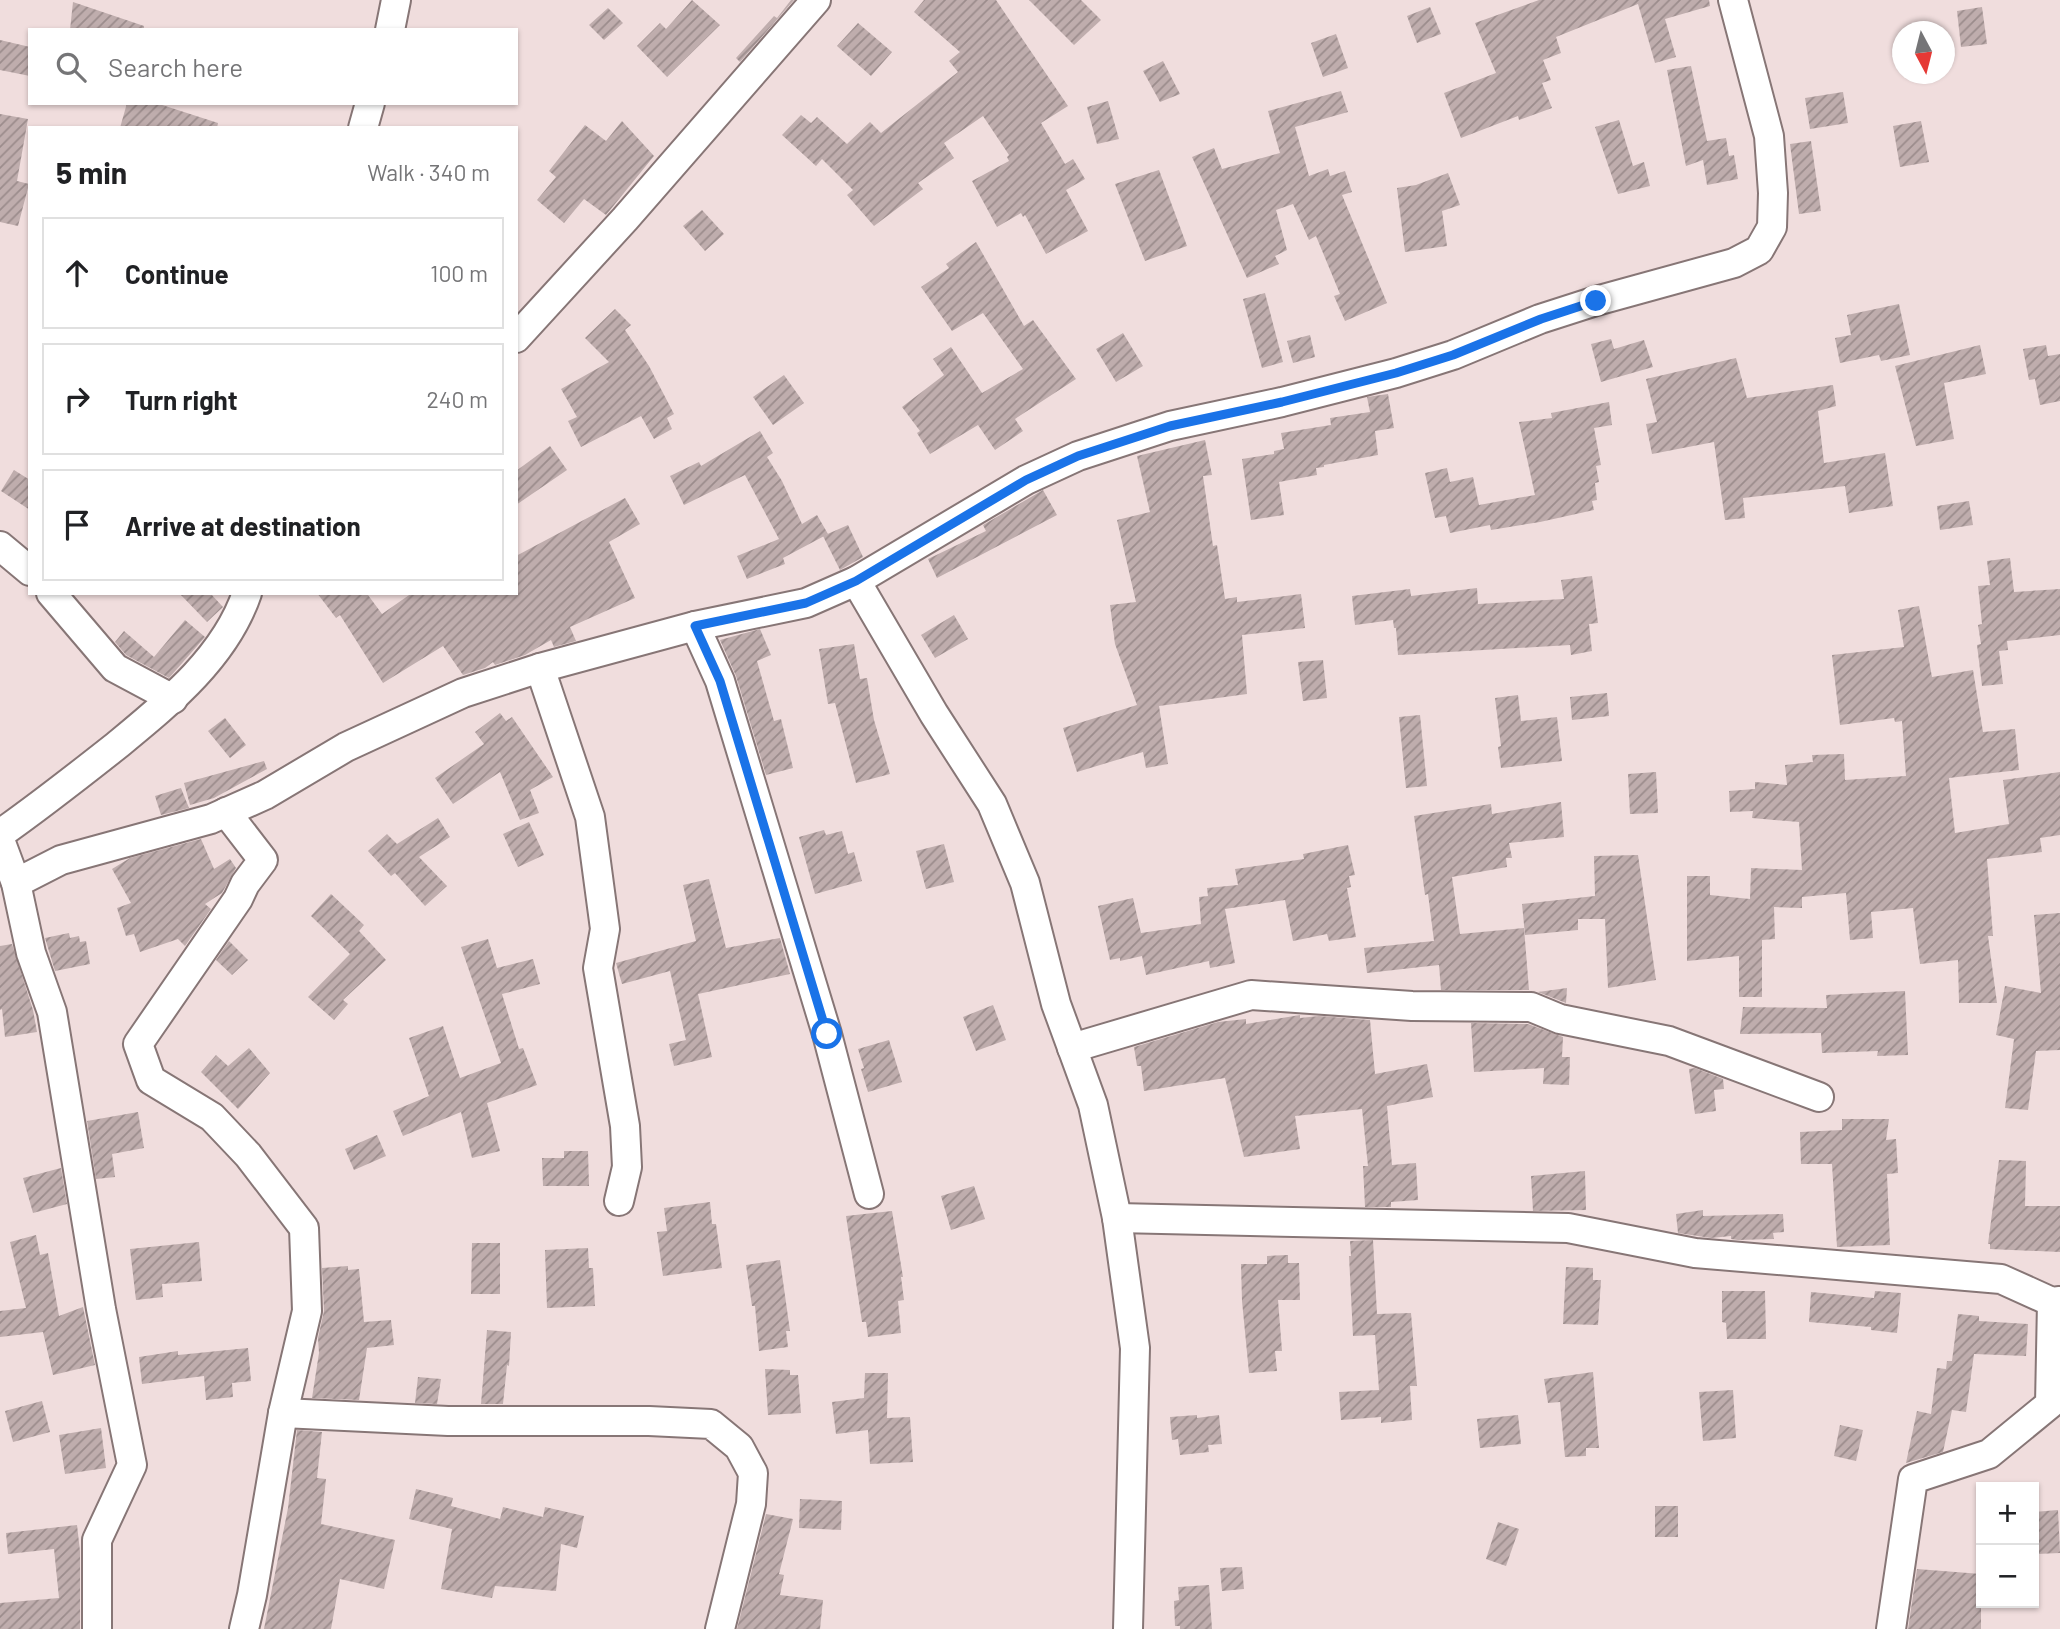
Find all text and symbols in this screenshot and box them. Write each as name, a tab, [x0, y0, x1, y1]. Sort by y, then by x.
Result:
north arrow	[1892, 21, 1955, 84]
search box	[28, 28, 518, 105]
icon: search	[52, 48, 90, 86]
text: Search here	[108, 51, 243, 82]
text: 5 min	[56, 154, 127, 190]
text: Walk · 340 m	[367, 158, 490, 186]
icon: ahead	[58, 254, 96, 292]
text: Continue	[125, 258, 229, 289]
text: 100 m	[430, 259, 488, 287]
route end	[1580, 285, 1611, 316]
icon: right	[58, 380, 96, 418]
text: Turn right	[125, 384, 238, 415]
text: 240 m	[426, 385, 488, 413]
icon: arrive	[58, 506, 96, 544]
text: Arrive at destination	[125, 510, 361, 541]
route start	[811, 1018, 842, 1049]
map controls	[1976, 1482, 2039, 1608]
button: +	[1976, 1482, 2039, 1545]
button: −	[1976, 1545, 2039, 1608]

